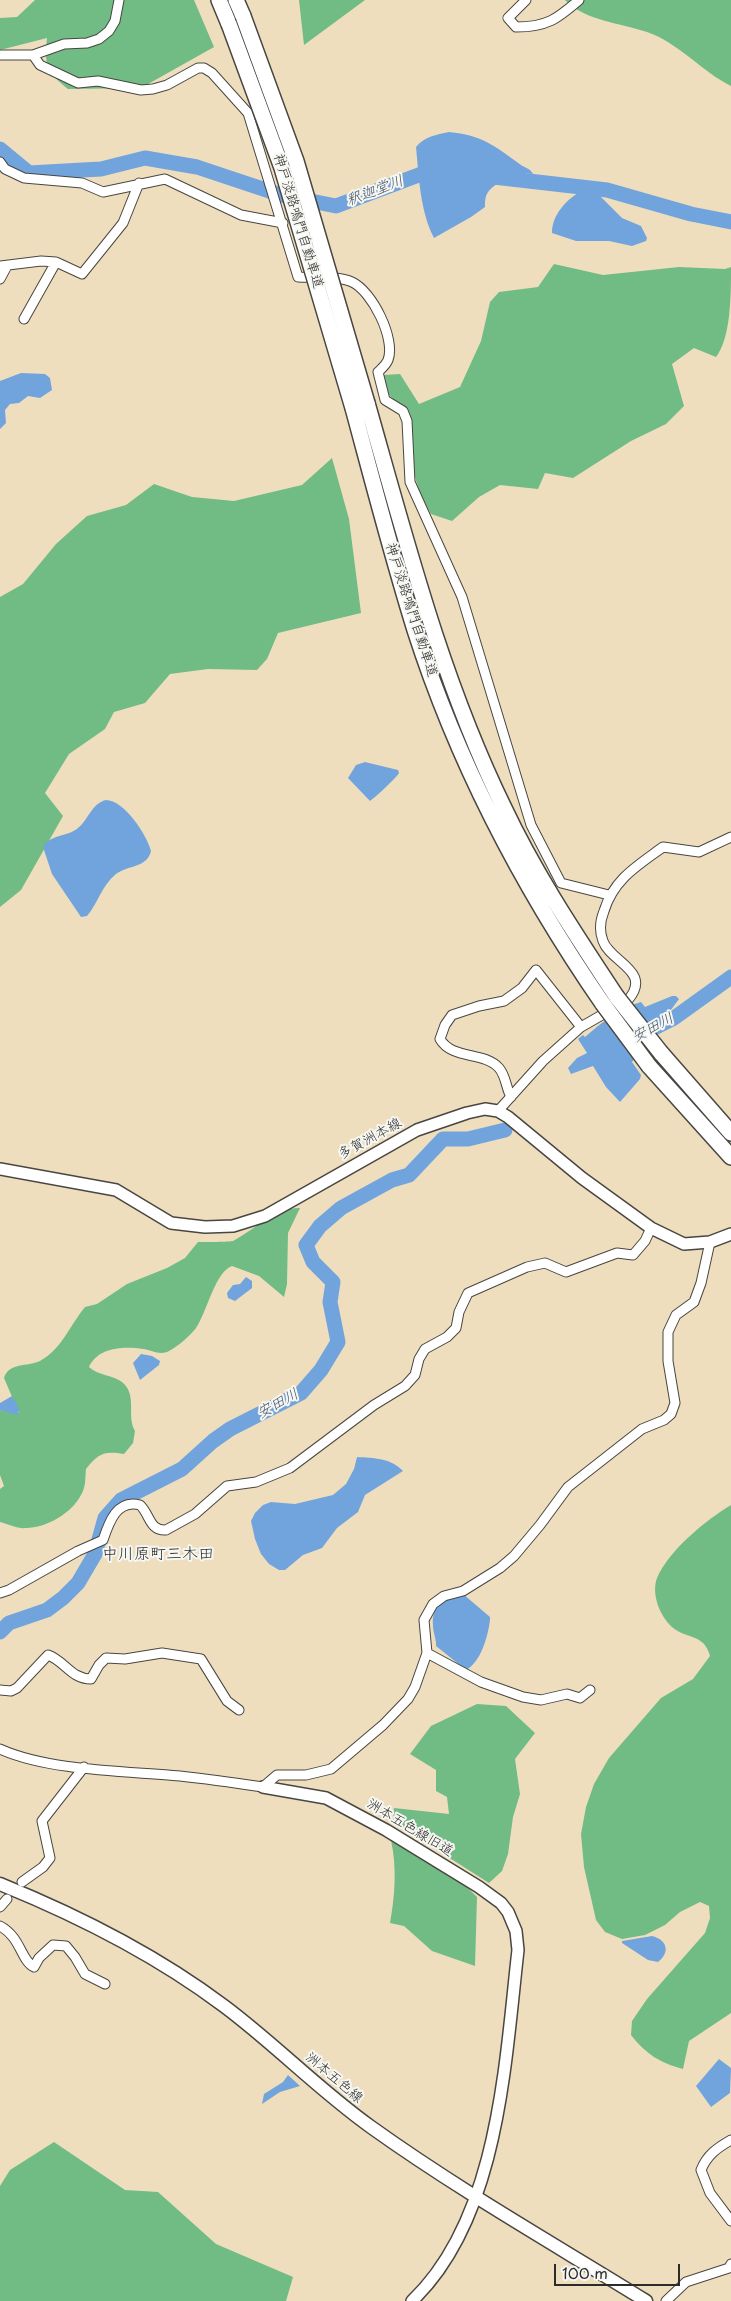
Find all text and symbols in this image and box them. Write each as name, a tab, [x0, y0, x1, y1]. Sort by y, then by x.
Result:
street label: 神戸淡路鳴門自動車道	[270, 152, 326, 290]
water label: 釈迦堂川	[344, 172, 406, 210]
street label: 神戸淡路鳴門自動車道	[381, 541, 441, 679]
water label: 安田川	[629, 1009, 677, 1047]
street label: 多賀洲本線	[335, 1115, 405, 1163]
water label: 安田川	[254, 1385, 302, 1423]
district label: 中川原町三木田	[102, 1545, 214, 1565]
street label: 洲本五色線旧道	[364, 1796, 456, 1860]
street label: 洲本五色線	[302, 2049, 366, 2107]
scale bar	[556, 2254, 682, 2286]
text: 100 m	[562, 2261, 608, 2284]

